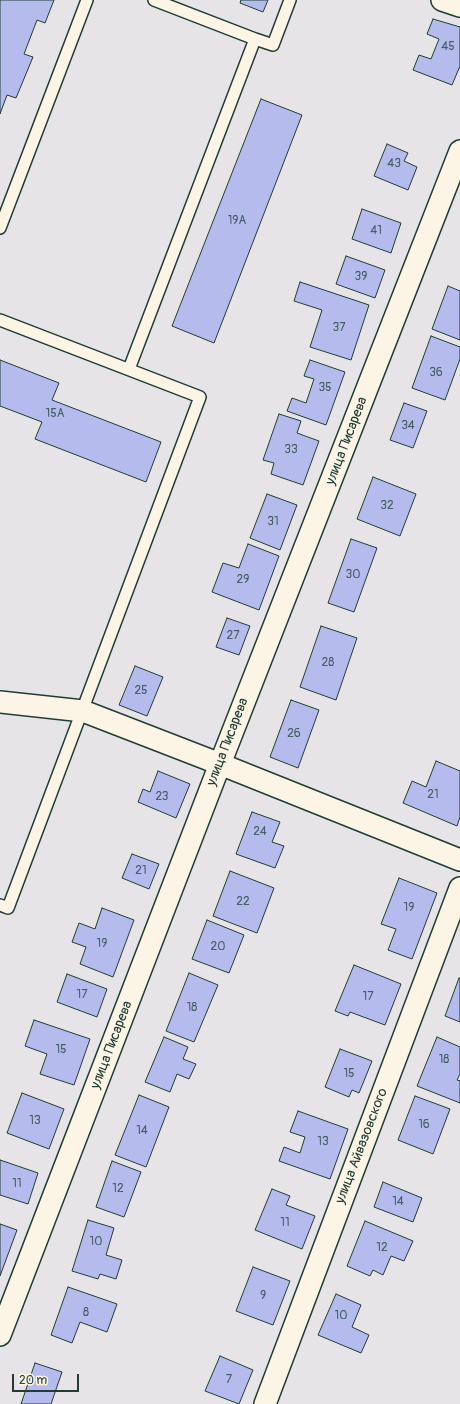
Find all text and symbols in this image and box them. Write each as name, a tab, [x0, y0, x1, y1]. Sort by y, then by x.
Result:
house number: 45	[441, 40, 455, 54]
house number: 43	[387, 157, 401, 171]
house number: 19А	[228, 214, 246, 228]
house number: 41	[370, 224, 382, 238]
house number: 39	[355, 270, 367, 284]
house number: 37	[332, 321, 346, 335]
house number: 36	[429, 366, 443, 380]
house number: 35	[318, 381, 332, 395]
street label: улица Писарева	[322, 395, 372, 487]
house number: 15А	[46, 407, 64, 421]
house number: 34	[401, 419, 415, 433]
house number: 33	[284, 443, 298, 457]
house number: 32	[380, 499, 394, 513]
house number: 31	[267, 515, 279, 529]
house number: 30	[346, 568, 360, 582]
house number: 29	[237, 573, 249, 587]
house number: 27	[226, 629, 240, 643]
house number: 28	[322, 656, 334, 670]
house number: 25	[134, 684, 148, 698]
street label: улица Писарева	[203, 696, 253, 788]
house number: 26	[287, 727, 301, 741]
house number: 21	[427, 788, 439, 802]
house number: 23	[155, 790, 169, 804]
house number: 24	[253, 825, 267, 839]
house number: 21	[135, 864, 147, 878]
house number: 22	[236, 895, 250, 909]
house number: 19	[404, 901, 414, 915]
house number: 19	[97, 937, 107, 951]
house number: 20	[211, 940, 225, 954]
house number: 17	[76, 988, 88, 1002]
house number: 17	[362, 990, 374, 1004]
street label: улица Писарева	[87, 999, 137, 1091]
house number: 18	[187, 1001, 197, 1015]
house number: 15	[55, 1043, 67, 1057]
house number: 18	[439, 1053, 449, 1067]
house number: 15	[343, 1067, 355, 1081]
street label: улица Айвазовского	[332, 1086, 392, 1206]
house number: 13	[29, 1114, 41, 1128]
house number: 16	[418, 1118, 430, 1132]
house number: 14	[136, 1124, 148, 1138]
house number: 13	[317, 1135, 329, 1149]
house number: 11	[12, 1177, 22, 1191]
house number: 12	[112, 1182, 124, 1196]
house number: 14	[392, 1195, 404, 1209]
house number: 11	[280, 1216, 290, 1230]
house number: 10	[90, 1235, 102, 1249]
house number: 12	[376, 1241, 388, 1255]
house number: 9	[260, 1289, 266, 1303]
house number: 8	[83, 1306, 89, 1320]
house number: 10	[335, 1309, 347, 1323]
scale bar	[14, 1366, 81, 1392]
text: 20 m	[19, 1373, 47, 1388]
house number: 7	[226, 1373, 232, 1387]

